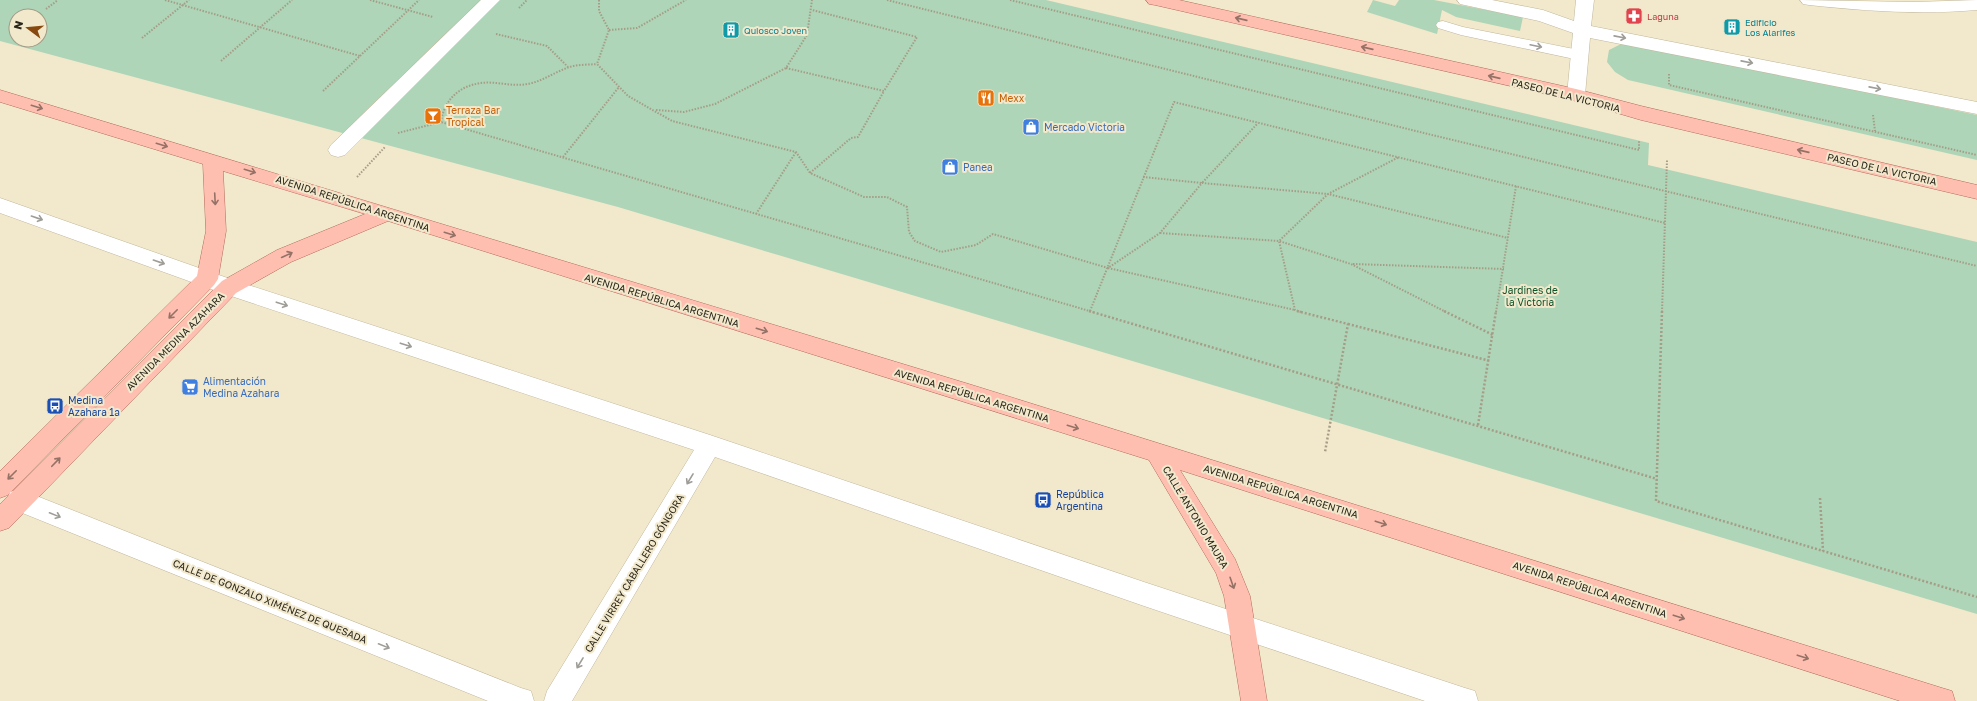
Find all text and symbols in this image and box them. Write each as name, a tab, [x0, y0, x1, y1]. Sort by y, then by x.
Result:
pharmacy icon: Laguna	[1624, 6, 1644, 26]
north arrow	[8, 8, 48, 48]
place label: Laguna	[1647, 11, 1679, 22]
one-way arrow	[1234, 15, 1247, 23]
building icon: Edificio Los Alarifes	[1722, 17, 1742, 37]
place label: Edificio Los Alarifes	[1745, 17, 1796, 38]
text: N	[11, 19, 25, 31]
building icon: Quiosco Joven	[721, 20, 741, 40]
place label: Quiosco Joven	[744, 25, 807, 36]
one-way arrow	[1613, 34, 1626, 42]
one-way arrow	[1529, 43, 1542, 51]
one-way arrow	[1361, 44, 1374, 52]
one-way arrow	[1740, 59, 1753, 67]
one-way arrow	[1488, 72, 1501, 80]
street label: PASEO DE LA VICTORIA	[1510, 76, 1622, 114]
one-way arrow	[1868, 84, 1881, 92]
restaurant icon: Mexx	[976, 88, 996, 108]
place label: Mexx	[999, 92, 1025, 104]
one-way arrow	[31, 104, 44, 111]
place label: Terraza Bar Tropical	[446, 104, 500, 128]
bar icon: Terraza Bar Tropical	[423, 106, 443, 126]
shop icon: Mercado Victoria	[1021, 117, 1041, 137]
place label: Mercado Victoria	[1044, 121, 1125, 133]
one-way arrow	[155, 142, 168, 149]
one-way arrow	[1796, 147, 1809, 154]
street label: PASEO DE LA VICTORIA	[1826, 151, 1938, 188]
shop icon: Panea	[940, 157, 960, 177]
place label: Panea	[963, 161, 993, 173]
one-way arrow	[244, 168, 257, 175]
street label: AVENIDA REPÚBLICA ARGENTINA	[274, 172, 432, 234]
one-way arrow	[212, 192, 219, 205]
one-way arrow	[30, 215, 42, 223]
one-way arrow	[444, 231, 457, 238]
one-way arrow	[281, 251, 293, 258]
one-way arrow	[153, 259, 166, 266]
street label: AVENIDA REPÚBLICA ARGENTINA	[583, 271, 741, 329]
park label: Jardines de la Victoria	[1502, 284, 1558, 308]
street label: AVENIDA MEDINA AZAHARA	[123, 289, 227, 393]
one-way arrow	[276, 301, 289, 308]
one-way arrow	[168, 309, 178, 319]
one-way arrow	[755, 327, 768, 334]
one-way arrow	[399, 341, 411, 349]
street label: AVENIDA REPÚBLICA ARGENTINA	[893, 366, 1051, 424]
place label: Alimentación Medina Azahara	[203, 375, 279, 399]
supermarket icon: Alimentación Medina Azahara	[180, 377, 200, 397]
place label: Medina Azahara 1ª	[68, 394, 120, 418]
bus stop icon: Medina Azahara 1ª	[45, 396, 65, 416]
one-way arrow	[1066, 424, 1079, 431]
one-way arrow	[52, 457, 61, 467]
street label: AVENIDA REPÚBLICA ARGENTINA	[1202, 462, 1360, 520]
street label: CALLE ANTONIO MAURA	[1161, 464, 1232, 571]
one-way arrow	[7, 470, 16, 480]
one-way arrow	[686, 473, 694, 485]
place label: República Argentina	[1056, 488, 1104, 512]
bus stop icon: República Argentina	[1033, 490, 1053, 510]
street label: CALLE VIRREY CABALLERO GÓNGORA	[582, 491, 686, 654]
one-way arrow	[48, 511, 60, 519]
one-way arrow	[1375, 520, 1388, 527]
street label: CALLE DE GONZALO XIMÉNEZ DE QUESADA	[171, 556, 369, 646]
street label: AVENIDA REPÚBLICA ARGENTINA	[1511, 558, 1669, 620]
one-way arrow	[1229, 577, 1236, 590]
one-way arrow	[1672, 614, 1685, 621]
one-way arrow	[377, 643, 389, 650]
one-way arrow	[1796, 654, 1809, 661]
one-way arrow	[576, 657, 584, 669]

